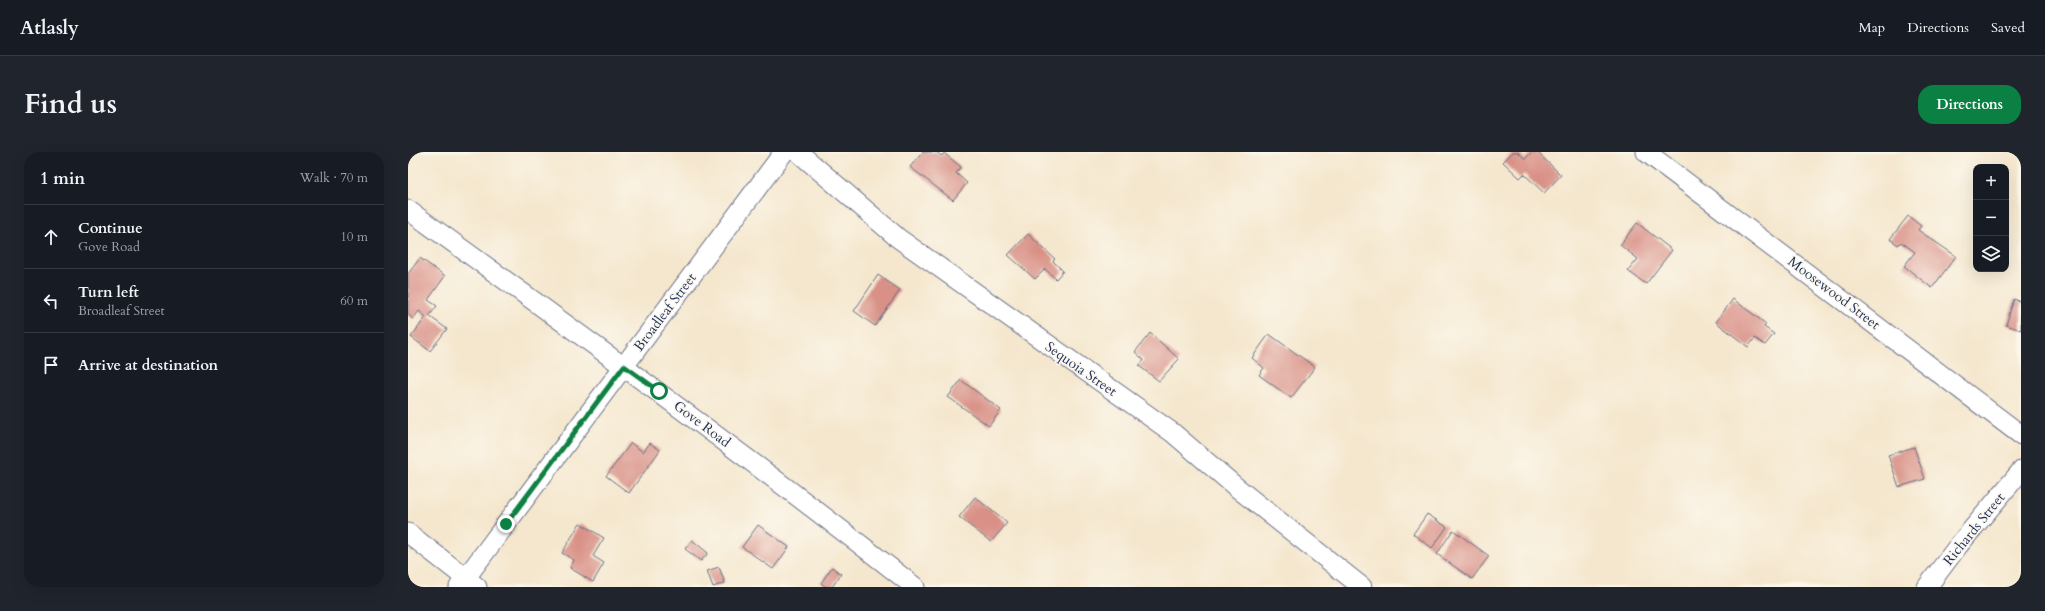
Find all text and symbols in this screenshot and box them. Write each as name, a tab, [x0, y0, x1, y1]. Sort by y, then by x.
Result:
text: Atlasly	[20, 15, 79, 41]
text: Map	[1859, 18, 1885, 37]
text: Directions	[1907, 18, 1969, 37]
text: Saved	[1991, 18, 2025, 37]
text: Find us	[24, 85, 117, 123]
button: Directions	[1918, 85, 2021, 124]
map controls	[1973, 164, 2009, 272]
button: +	[1973, 164, 2009, 200]
text: 1 min	[40, 167, 85, 190]
text: Walk · 70 m	[300, 169, 368, 187]
button: −	[1973, 200, 2009, 236]
text: Continue	[78, 218, 143, 238]
icon: ahead	[40, 226, 62, 248]
text: 10 m	[340, 228, 368, 246]
button: layers	[1973, 236, 2009, 272]
text: Gove Road	[78, 238, 140, 256]
street label: Moosewood Street	[1784, 252, 1884, 334]
street label: Broadleaf Street	[629, 269, 701, 355]
text: Turn left	[78, 282, 139, 302]
icon: left	[40, 290, 62, 312]
text: 60 m	[340, 292, 368, 310]
text: Broadleaf Street	[78, 302, 165, 320]
street label: Sequoia Street	[1041, 337, 1121, 401]
icon: arrive	[40, 354, 62, 376]
text: Arrive at destination	[78, 355, 218, 375]
route start	[650, 382, 668, 400]
street label: Gove Road	[670, 396, 735, 452]
street label: Richards Street	[1939, 488, 2010, 569]
route end	[497, 515, 515, 533]

